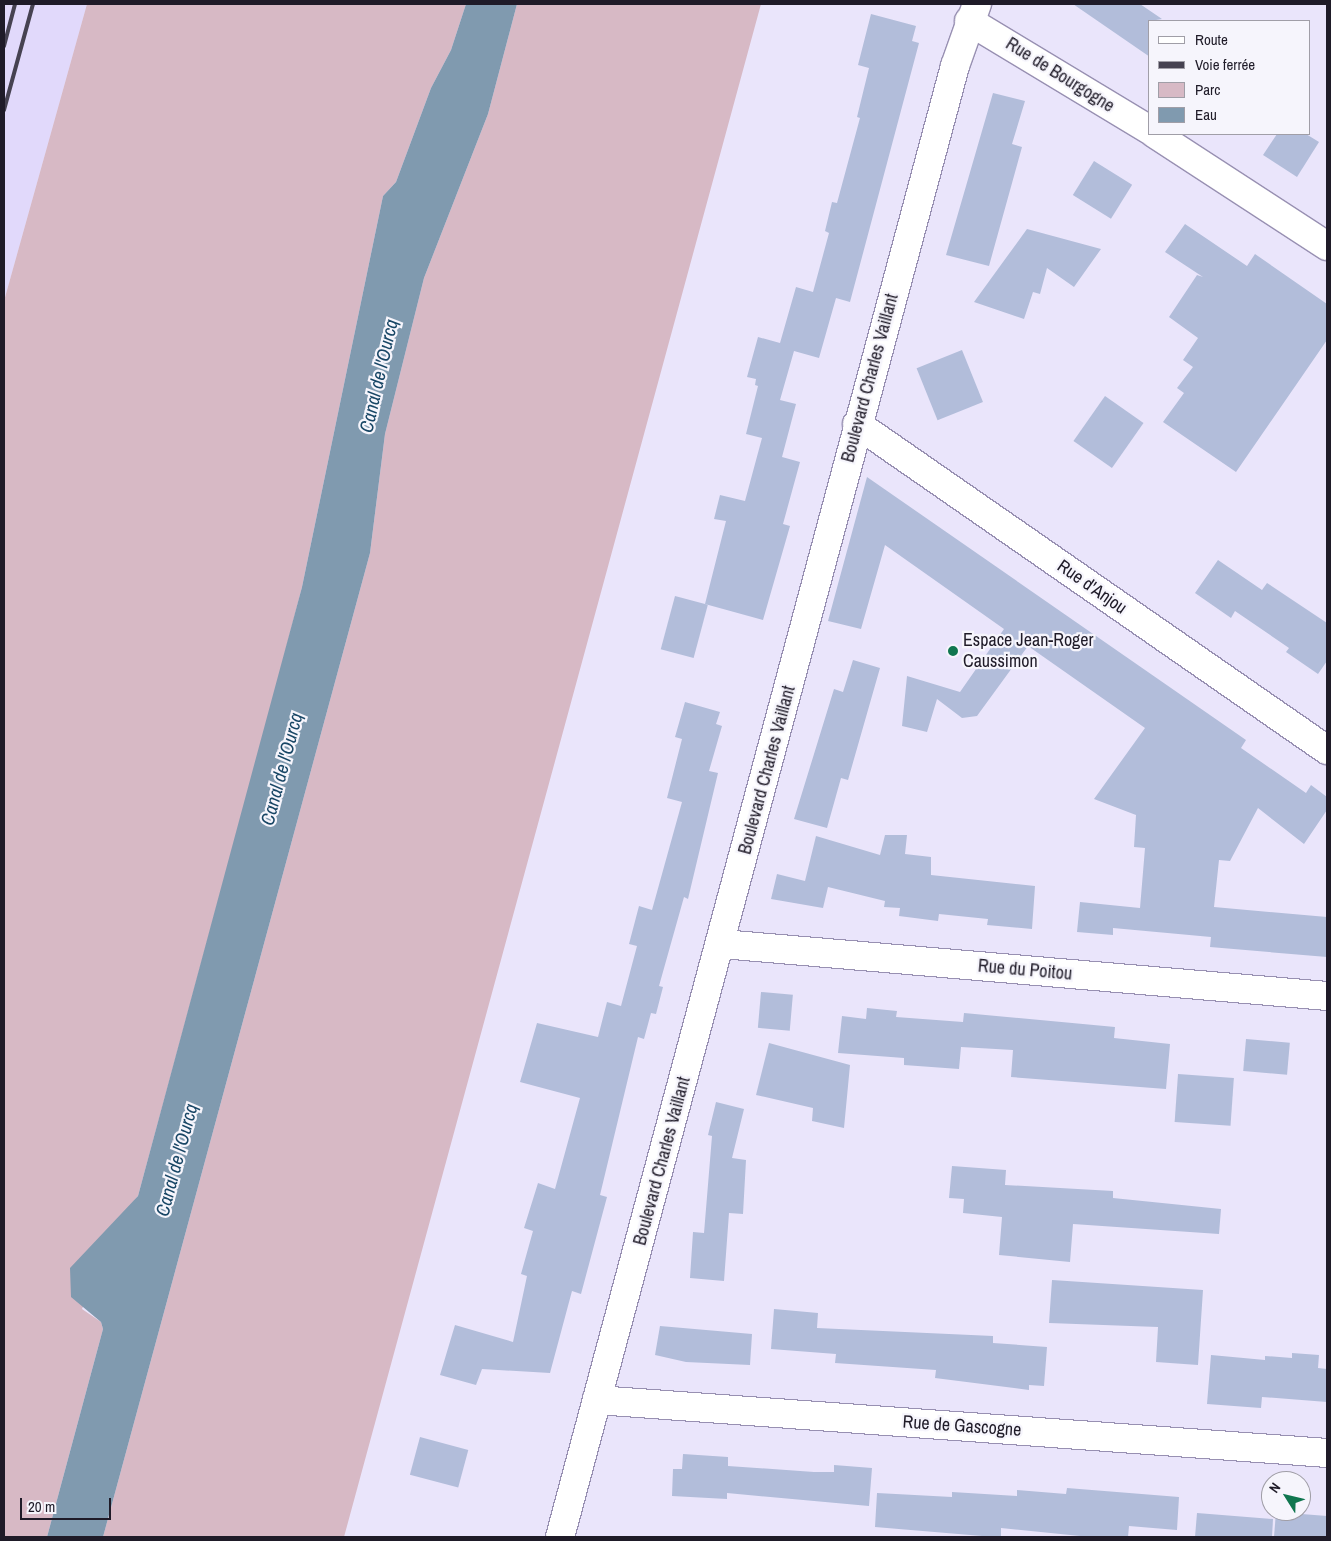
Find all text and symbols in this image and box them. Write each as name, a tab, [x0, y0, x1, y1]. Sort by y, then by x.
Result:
legend	[1148, 20, 1311, 135]
text: Route	[1195, 29, 1228, 50]
street label: Rue de Bourgogne	[1002, 33, 1118, 117]
text: Voie ferrée	[1195, 54, 1255, 75]
text: Parc	[1195, 79, 1220, 100]
text: Eau	[1195, 104, 1217, 125]
street label: Boulevard Charles Vaillant	[837, 291, 903, 465]
water label: Canal de l'Ourcq	[355, 317, 403, 435]
street label: Rue d'Anjou	[1053, 555, 1131, 619]
place label: Espace Jean-Roger Caussimon	[963, 630, 1093, 672]
marker: Espace Jean-Roger Caussimon	[947, 645, 959, 657]
street label: Boulevard Charles Vaillant	[734, 683, 800, 857]
water label: Canal de l'Ourcq	[256, 710, 308, 828]
street label: Rue du Poitou	[977, 955, 1073, 985]
street label: Boulevard Charles Vaillant	[629, 1074, 695, 1248]
water label: Canal de l'Ourcq	[151, 1101, 203, 1219]
street label: Rue de Gascogne	[902, 1411, 1022, 1441]
north arrow	[1261, 1471, 1311, 1521]
text: N	[1265, 1479, 1284, 1496]
scale bar	[22, 1488, 114, 1520]
text: 20 m	[28, 1496, 55, 1517]

